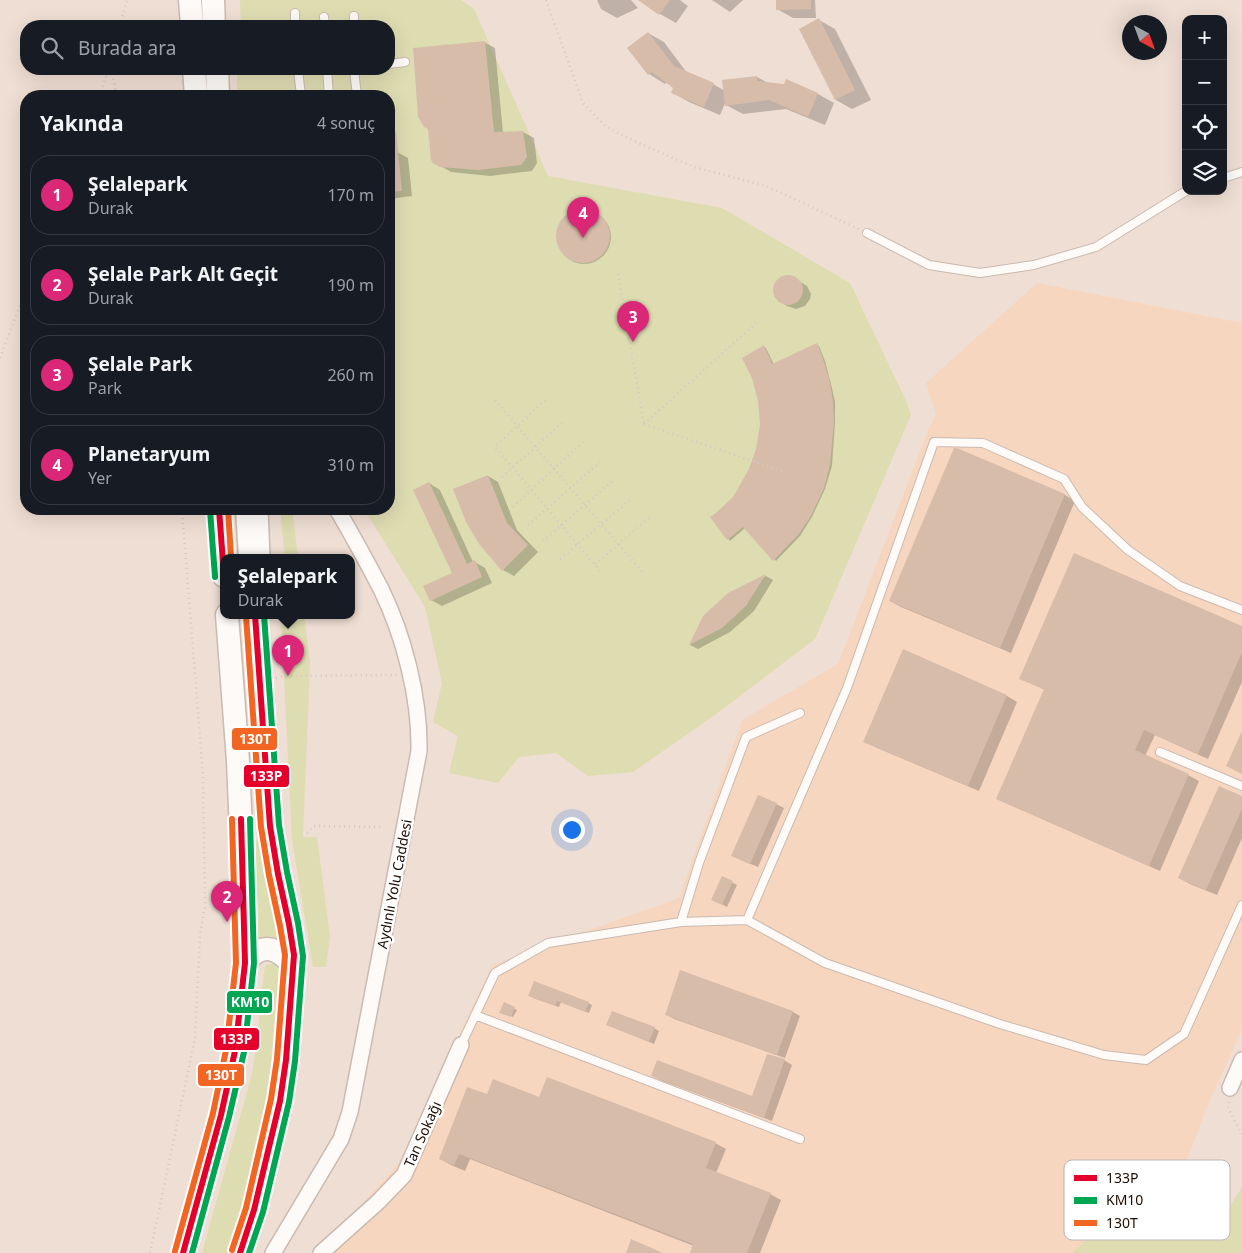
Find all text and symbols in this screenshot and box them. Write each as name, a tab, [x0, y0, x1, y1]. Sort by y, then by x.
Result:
north arrow	[1122, 15, 1167, 60]
map controls	[1182, 15, 1227, 195]
button: +	[1182, 15, 1227, 60]
search box	[20, 20, 395, 75]
icon: search	[38, 34, 66, 62]
text: Burada ara	[78, 35, 176, 61]
button: −	[1182, 60, 1227, 105]
button: locate	[1182, 105, 1227, 150]
text: Yakında	[40, 109, 123, 137]
text: 4 sonuç	[317, 112, 375, 134]
button: layers	[1182, 150, 1227, 195]
text: Şelalepark	[88, 171, 188, 197]
text: 1	[52, 184, 62, 206]
text: 170 m	[327, 184, 374, 206]
text: Durak	[88, 197, 133, 219]
pin: 4	[567, 197, 599, 238]
text: Şelale Park Alt Geçit	[88, 261, 278, 287]
text: 2	[52, 274, 62, 296]
text: 190 m	[327, 274, 374, 296]
text: Durak	[88, 287, 133, 309]
pin: 3	[617, 301, 649, 342]
text: Şelale Park	[88, 351, 192, 377]
text: 3	[52, 364, 62, 386]
text: 260 m	[327, 364, 374, 386]
text: Park	[88, 377, 122, 399]
text: Planetaryum	[88, 441, 210, 467]
text: 4	[52, 454, 62, 476]
text: 310 m	[327, 454, 374, 476]
text: Yer	[88, 467, 112, 489]
popup	[220, 554, 355, 619]
text: Şelalepark	[238, 563, 337, 589]
text: Durak	[238, 589, 283, 611]
pin: 1	[272, 635, 304, 676]
line badge: 130T	[231, 727, 278, 751]
text: 130T	[239, 729, 271, 748]
line badge: 133P	[243, 764, 290, 788]
text: 133P	[250, 766, 283, 785]
your location	[559, 817, 585, 843]
street label: Aydınlı Yolu Caddesi	[372, 818, 416, 950]
pin: 2	[211, 881, 243, 922]
line badge: KM10	[226, 990, 273, 1014]
text: KM10	[231, 992, 269, 1011]
line badge: 133P	[213, 1027, 260, 1051]
text: 133P	[220, 1029, 253, 1048]
line badge: 130T	[197, 1063, 245, 1087]
text: 130T	[205, 1065, 237, 1084]
street label: Tan Sokağı	[399, 1098, 445, 1170]
legend	[1064, 1160, 1230, 1240]
text: 133P	[1106, 1168, 1139, 1187]
text: KM10	[1106, 1190, 1143, 1209]
text: 130T	[1106, 1213, 1138, 1232]

